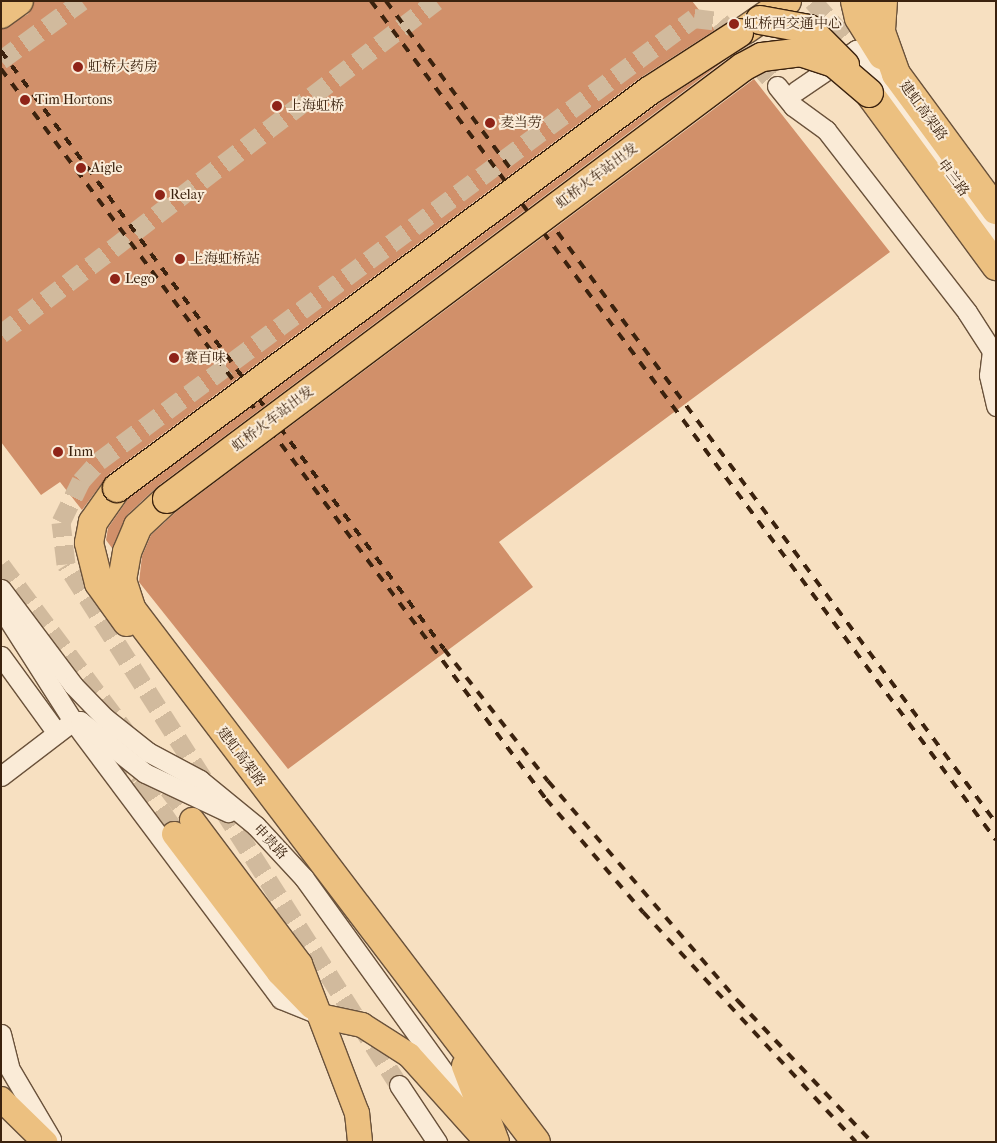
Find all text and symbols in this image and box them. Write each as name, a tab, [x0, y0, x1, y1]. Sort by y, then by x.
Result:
place label: 虹桥西交通中心	[744, 16, 842, 32]
marker: 虹桥西交通中心	[728, 18, 740, 30]
place label: 虹桥大药房	[88, 59, 158, 75]
marker: 虹桥大药房	[72, 61, 84, 73]
street label: 建虹高架路	[896, 78, 950, 144]
place label: Tim Hortons	[35, 92, 112, 108]
marker: Tim Hortons	[19, 94, 31, 106]
place label: 上海虹桥	[288, 98, 344, 114]
marker: 上海虹桥	[270, 99, 284, 113]
place label: 麦当劳	[500, 115, 542, 131]
marker: 麦当劳	[484, 117, 496, 129]
street label: 虹桥火车站出发	[553, 140, 641, 212]
street label: 申兰路	[934, 156, 972, 200]
place label: Aigle	[91, 160, 122, 176]
marker: Aigle	[75, 162, 87, 174]
place label: Relay	[170, 187, 204, 203]
marker: Relay	[154, 189, 166, 201]
place label: 上海虹桥站	[190, 251, 260, 267]
marker: 上海虹桥站	[174, 253, 186, 265]
place label: Lego	[125, 271, 155, 287]
marker: Lego	[109, 273, 121, 285]
place label: 赛百味	[184, 350, 226, 366]
marker: 赛百味	[168, 352, 180, 364]
street label: 虹桥火车站出发	[229, 383, 317, 455]
place label: Inm	[68, 444, 93, 460]
marker: Inm	[52, 446, 64, 458]
street label: 建虹高架路	[213, 724, 269, 790]
street label: 申贵路	[250, 821, 290, 863]

